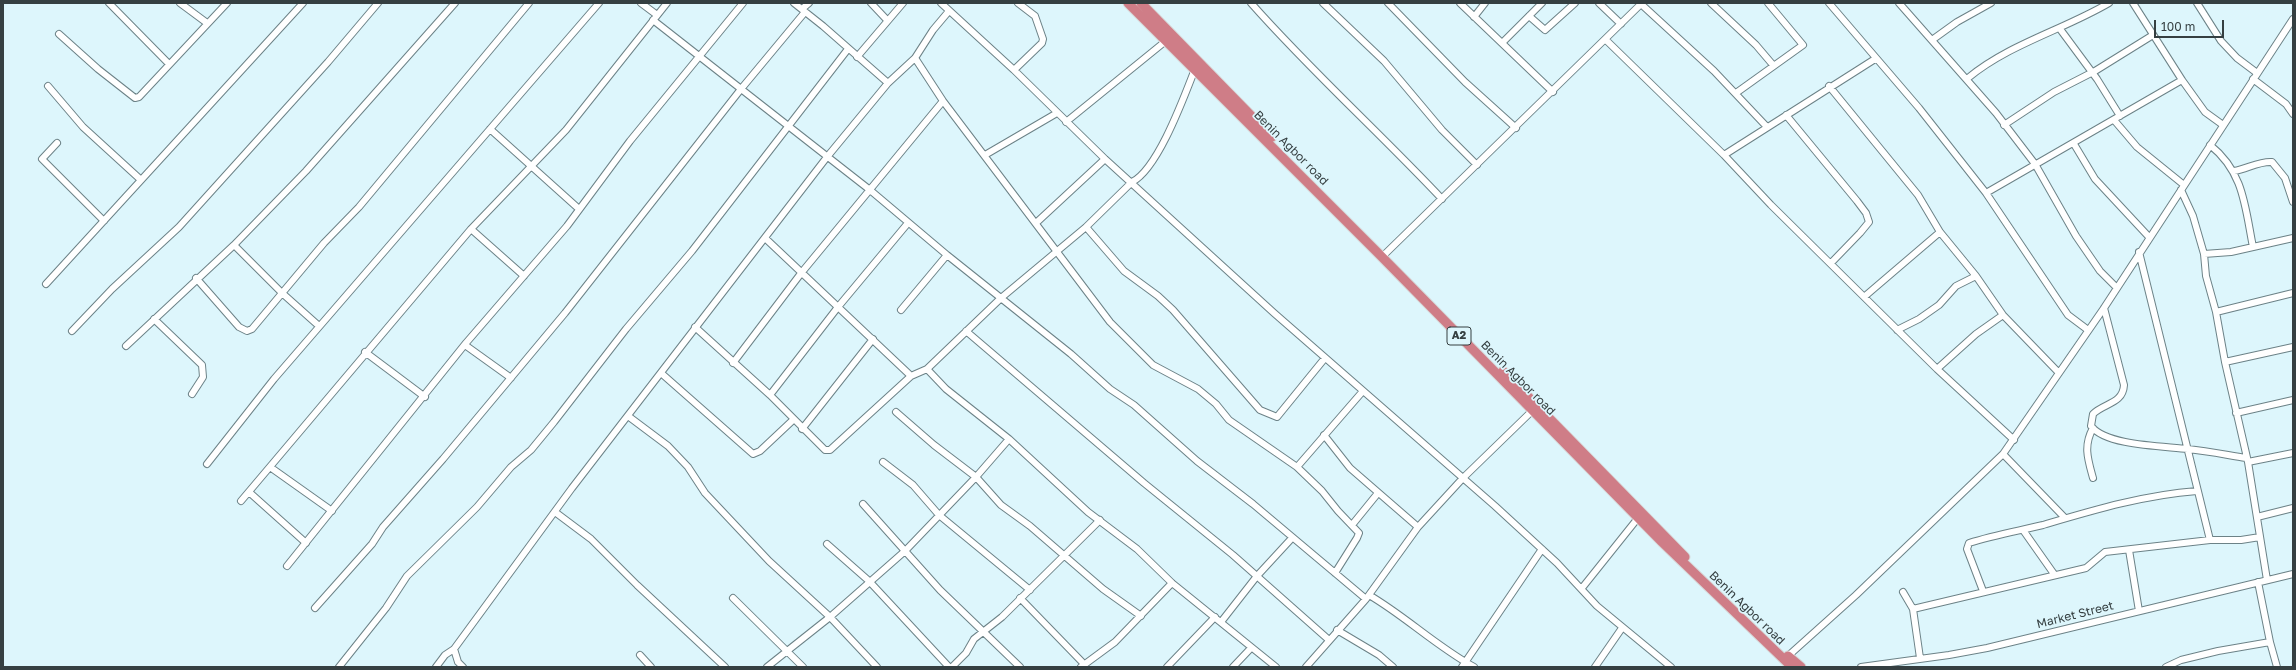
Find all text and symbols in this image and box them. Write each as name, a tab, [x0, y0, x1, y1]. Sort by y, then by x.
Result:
scale bar	[2156, 12, 2226, 38]
text: 100 m	[2161, 19, 2195, 34]
street label: Benin Agbor road	[1251, 108, 1331, 188]
road number: A2	[1447, 327, 1471, 345]
street label: Benin Agbor road	[1478, 338, 1558, 418]
street label: Benin Agbor road	[1706, 568, 1788, 648]
street label: Market Street	[2035, 599, 2115, 631]

